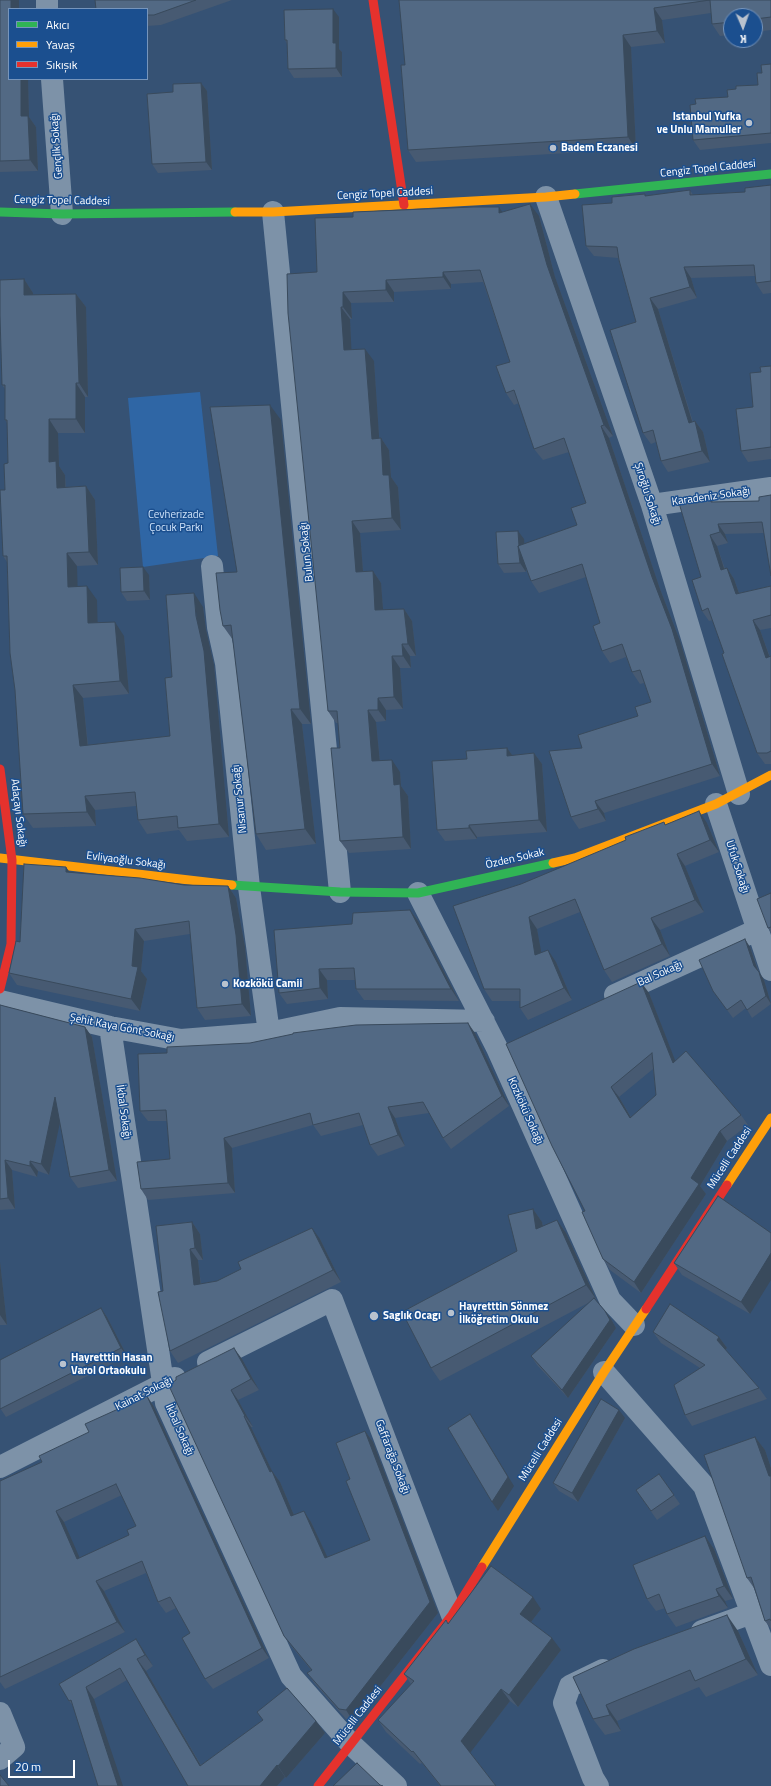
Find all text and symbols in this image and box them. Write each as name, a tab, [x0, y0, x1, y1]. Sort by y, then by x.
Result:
legend	[8, 8, 148, 80]
north arrow	[723, 8, 763, 48]
text: Akıcı	[46, 15, 69, 34]
text: K	[740, 31, 747, 47]
text: Yavaş	[46, 35, 75, 54]
text: Sıkışık	[46, 55, 77, 74]
place label: Istanbul Yufka ve Unlu Mamuller	[657, 110, 741, 136]
street label: Gençlik Sokağı	[48, 112, 66, 180]
marker: Istanbul Yufka ve Unlu Mamuller	[744, 118, 754, 128]
place label: Badem Eczanesi	[561, 141, 638, 155]
marker: Badem Eczanesi	[548, 143, 558, 153]
street label: Cengiz Topel Caddesi	[660, 157, 756, 181]
street label: Cengiz Topel Caddesi	[337, 185, 433, 203]
street label: Cengiz Topel Caddesi	[14, 194, 110, 208]
street label: Şiroğlu Sokağı	[631, 461, 663, 527]
street label: Karadeniz Sokağı	[671, 485, 751, 509]
park label: Cevherizade Çocuk Parkı	[148, 508, 204, 534]
street label: Bulun Sokağı	[297, 522, 317, 582]
street label: Nisanur Sokağı	[230, 764, 250, 834]
street label: Adaçayı Sokağı	[7, 778, 29, 848]
street label: Ufuk Sokağı	[722, 839, 752, 895]
street label: Özden Sokak	[484, 846, 546, 872]
street label: Evliyaoğlu Sokağı	[86, 850, 166, 872]
street label: Bal Sokağı	[635, 958, 685, 990]
place label: Kozkökü Camii	[233, 977, 302, 991]
marker: Kozkökü Camii	[220, 979, 230, 989]
street label: Şehit Kaya Gönt Sokağı	[69, 1011, 175, 1045]
street label: Kozkökü Sokağı	[504, 1075, 546, 1147]
street label: İkbal Sokağı	[113, 1084, 133, 1140]
street label: Mücelli Caddesi	[705, 1124, 755, 1192]
place label: Hayretttin Sönmez İlköğretim Okulu	[459, 1300, 548, 1326]
marker: Hayretttin Sönmez İlköğretim Okulu	[446, 1308, 456, 1318]
place label: Saglık Ocagı	[383, 1309, 441, 1323]
marker: Saglık Ocagı	[368, 1310, 380, 1322]
place label: Hayretttin Hasan Varol Ortaokulu	[71, 1351, 153, 1377]
marker: Hayretttin Hasan Varol Ortaokulu	[58, 1359, 68, 1369]
street label: Kainat Sokağı	[113, 1374, 175, 1414]
street label: İkbal Sokağı	[162, 1402, 196, 1458]
street label: Mücelli Caddesi	[516, 1416, 566, 1484]
street label: Gaffarağa Sokağı	[372, 1418, 412, 1496]
street label: Mücelli Caddesi	[331, 1684, 385, 1748]
scale bar	[10, 1752, 77, 1778]
text: 20 m	[15, 1757, 41, 1776]

